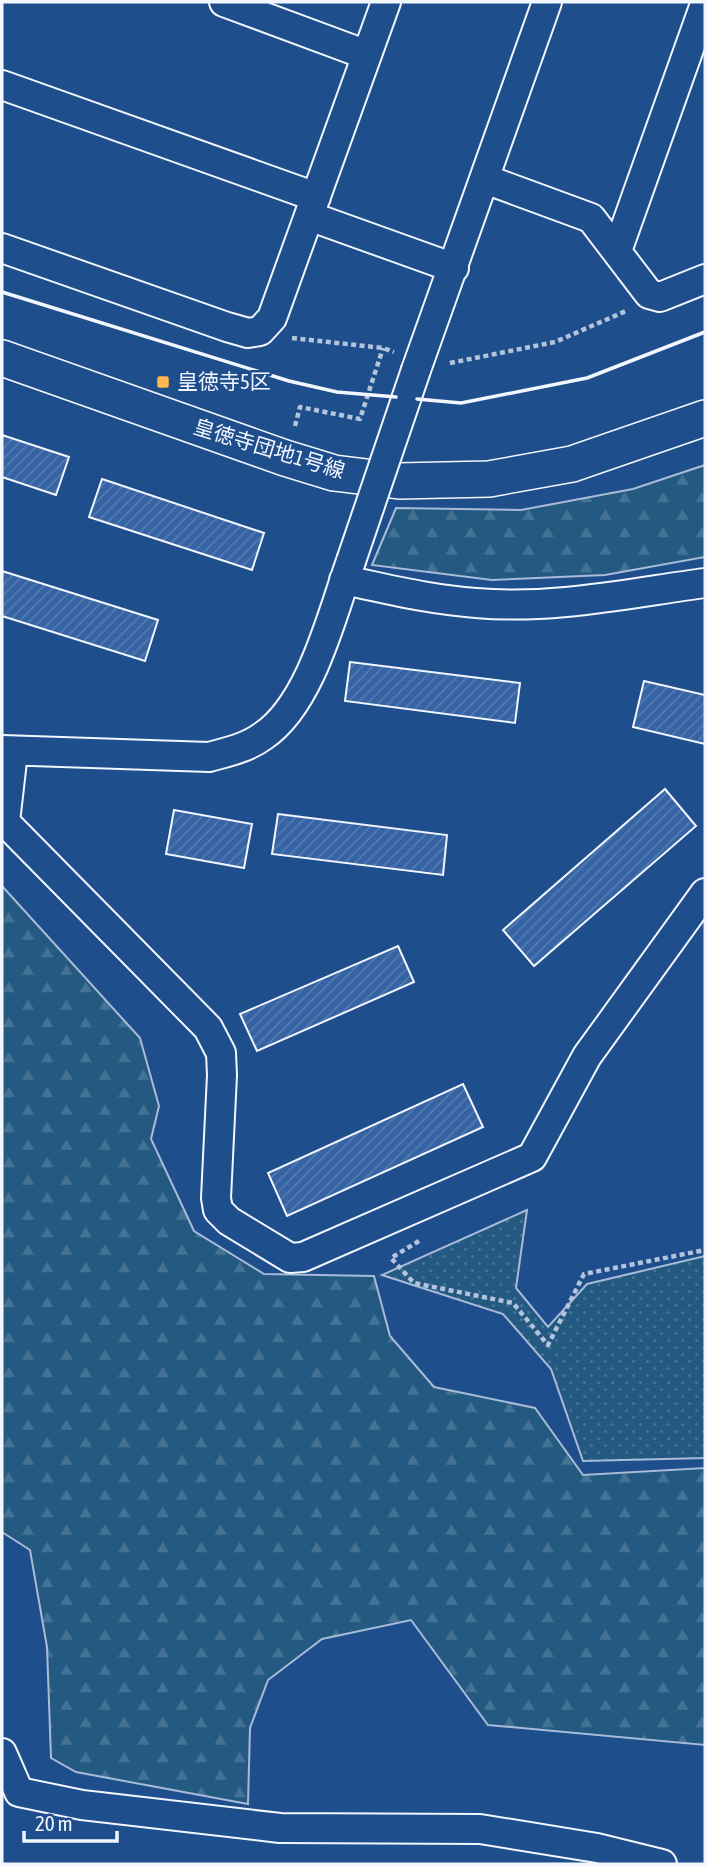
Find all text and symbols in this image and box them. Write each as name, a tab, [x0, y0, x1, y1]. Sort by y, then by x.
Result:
place label: 皇徳寺5区	[177, 369, 271, 393]
marker: 皇徳寺5区	[155, 374, 171, 390]
street label: 皇徳寺団地1号線	[191, 414, 348, 482]
scale bar	[24, 1800, 117, 1844]
text: 20 m	[35, 1811, 73, 1835]

